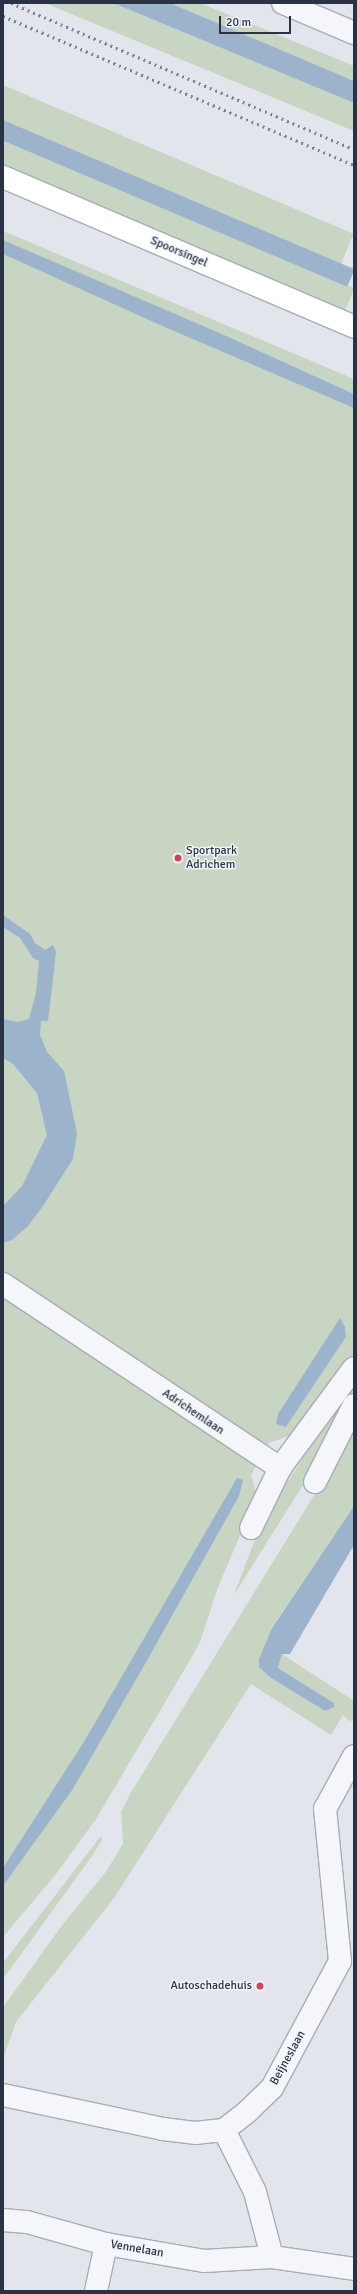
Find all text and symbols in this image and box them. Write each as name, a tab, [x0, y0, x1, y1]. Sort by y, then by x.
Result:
scale bar	[221, 8, 293, 34]
text: 20 m	[226, 15, 251, 30]
street label: Spoorsingel	[148, 233, 210, 271]
place label: Sportpark Adrichem	[186, 844, 237, 872]
marker: Sportpark Adrichem	[173, 853, 183, 863]
street label: Adrichemlaan	[159, 1386, 227, 1438]
place label: Autoschadehuis	[170, 1979, 252, 1993]
marker: Autoschadehuis	[255, 1981, 265, 1991]
street label: Beijneslaan	[267, 2028, 309, 2088]
street label: Vennelaan	[109, 2237, 165, 2261]

